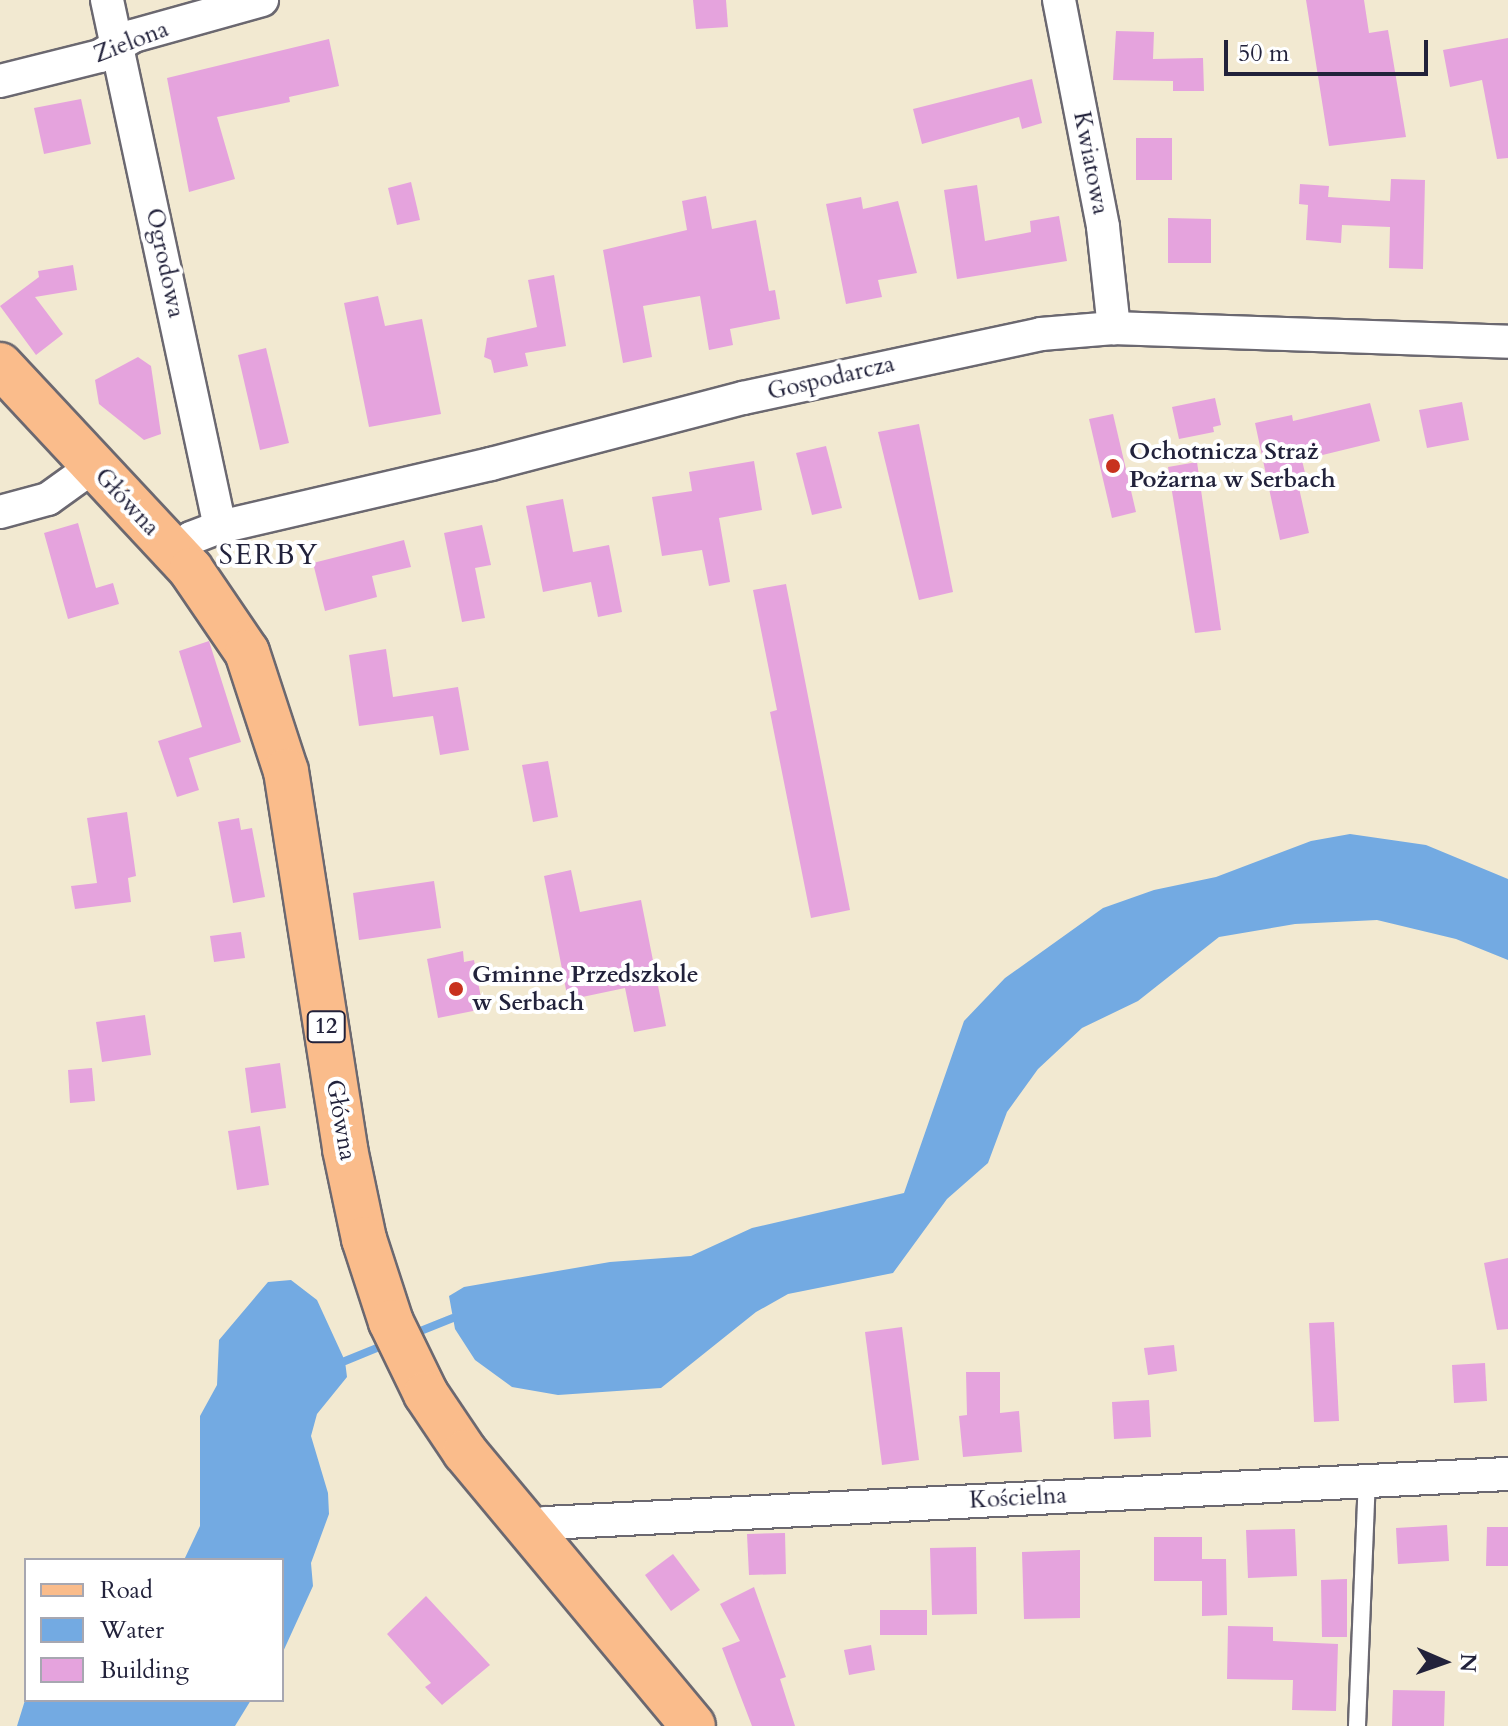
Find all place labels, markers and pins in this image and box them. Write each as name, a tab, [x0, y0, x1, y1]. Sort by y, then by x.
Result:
place label: Ochotnicza Straż Pożarna w Serbach	[1129, 438, 1336, 494]
marker: Ochotnicza Straż Pożarna w Serbach	[1104, 457, 1122, 475]
place label: Gminne Przedszkole w Serbach	[472, 961, 699, 1017]
marker: Gminne Przedszkole w Serbach	[447, 980, 465, 998]

